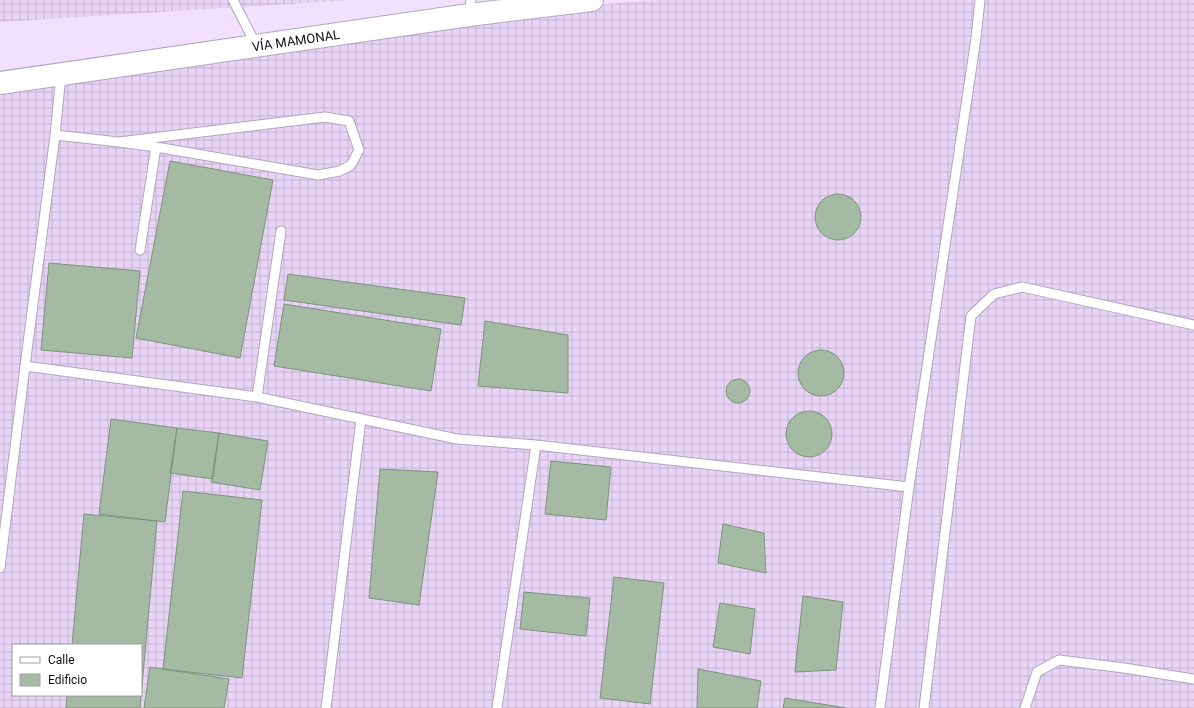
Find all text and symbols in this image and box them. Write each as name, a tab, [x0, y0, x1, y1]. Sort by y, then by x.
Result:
street label: VÍA MAMONAL	[251, 27, 341, 54]
legend	[12, 644, 142, 696]
text: Calle	[48, 653, 75, 667]
text: Edificio	[48, 673, 87, 687]

